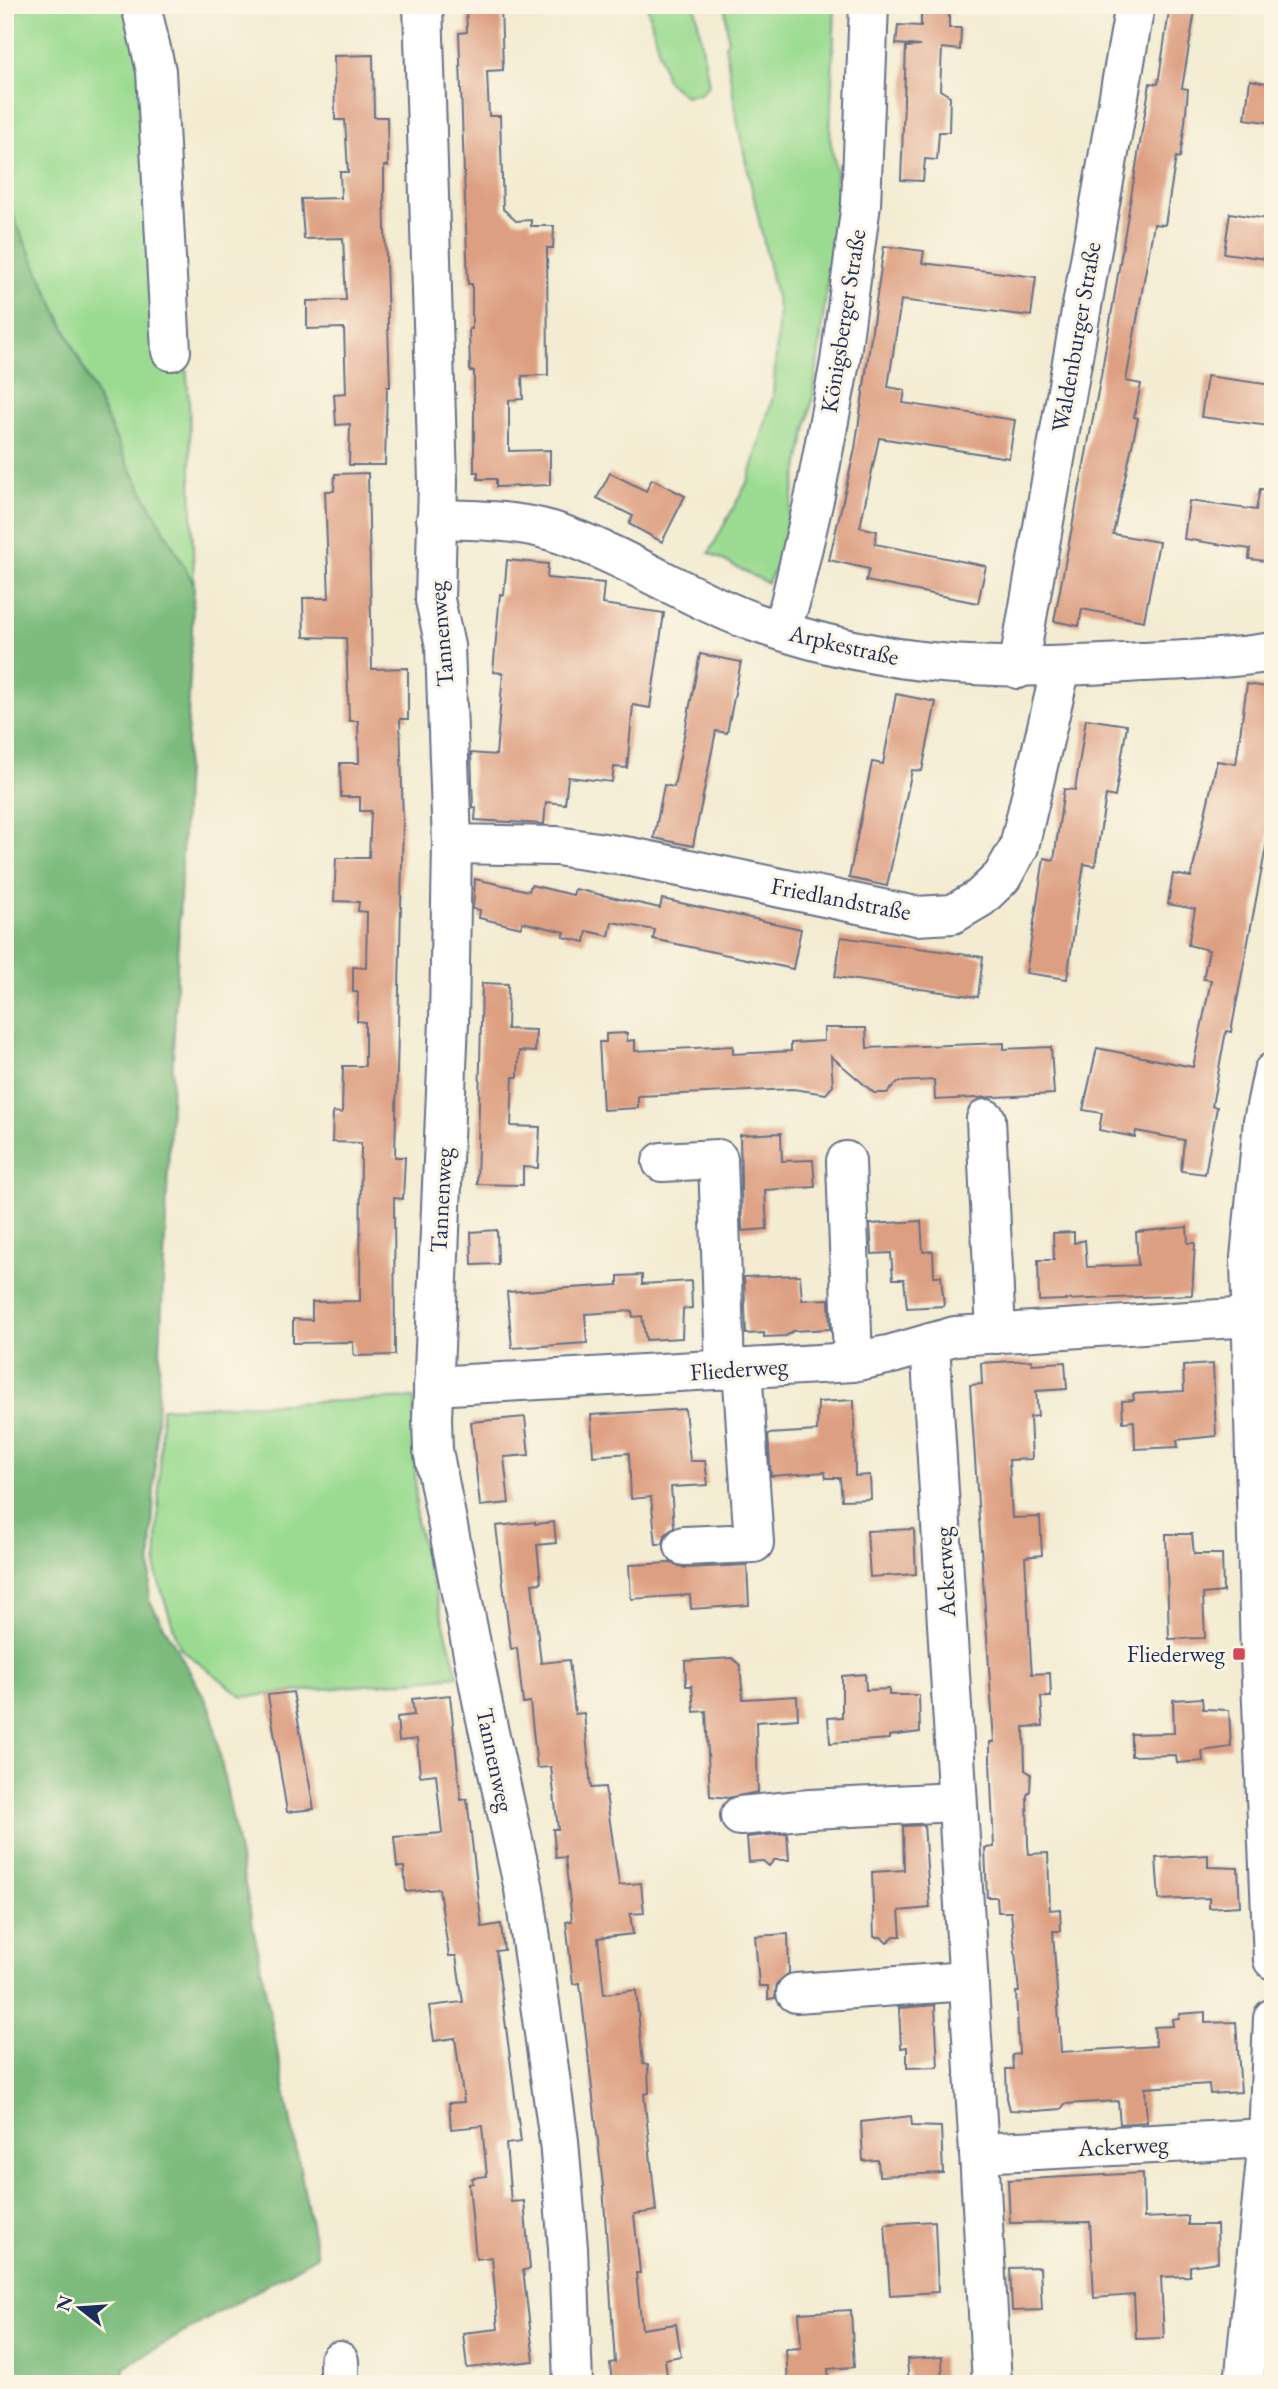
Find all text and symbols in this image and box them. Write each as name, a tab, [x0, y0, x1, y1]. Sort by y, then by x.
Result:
street label: Königsberger Straße	[813, 227, 872, 415]
street label: Waldenburger Straße	[1044, 239, 1107, 434]
street label: Tannenweg	[420, 580, 461, 688]
street label: Arpkestraße	[785, 617, 902, 672]
street label: Friedlandstraße	[768, 870, 914, 927]
street label: Tannenweg	[422, 1146, 459, 1253]
street label: Fliederweg	[689, 1350, 790, 1387]
street label: Ackerweg	[927, 1525, 962, 1619]
place label: Fliederweg	[1127, 1638, 1226, 1669]
marker: Fliederweg	[1231, 1646, 1247, 1662]
street label: Tannenweg	[469, 1705, 522, 1815]
street label: Ackerweg	[1076, 2128, 1170, 2163]
north arrow	[46, 2274, 116, 2344]
text: N	[50, 2292, 79, 2314]

